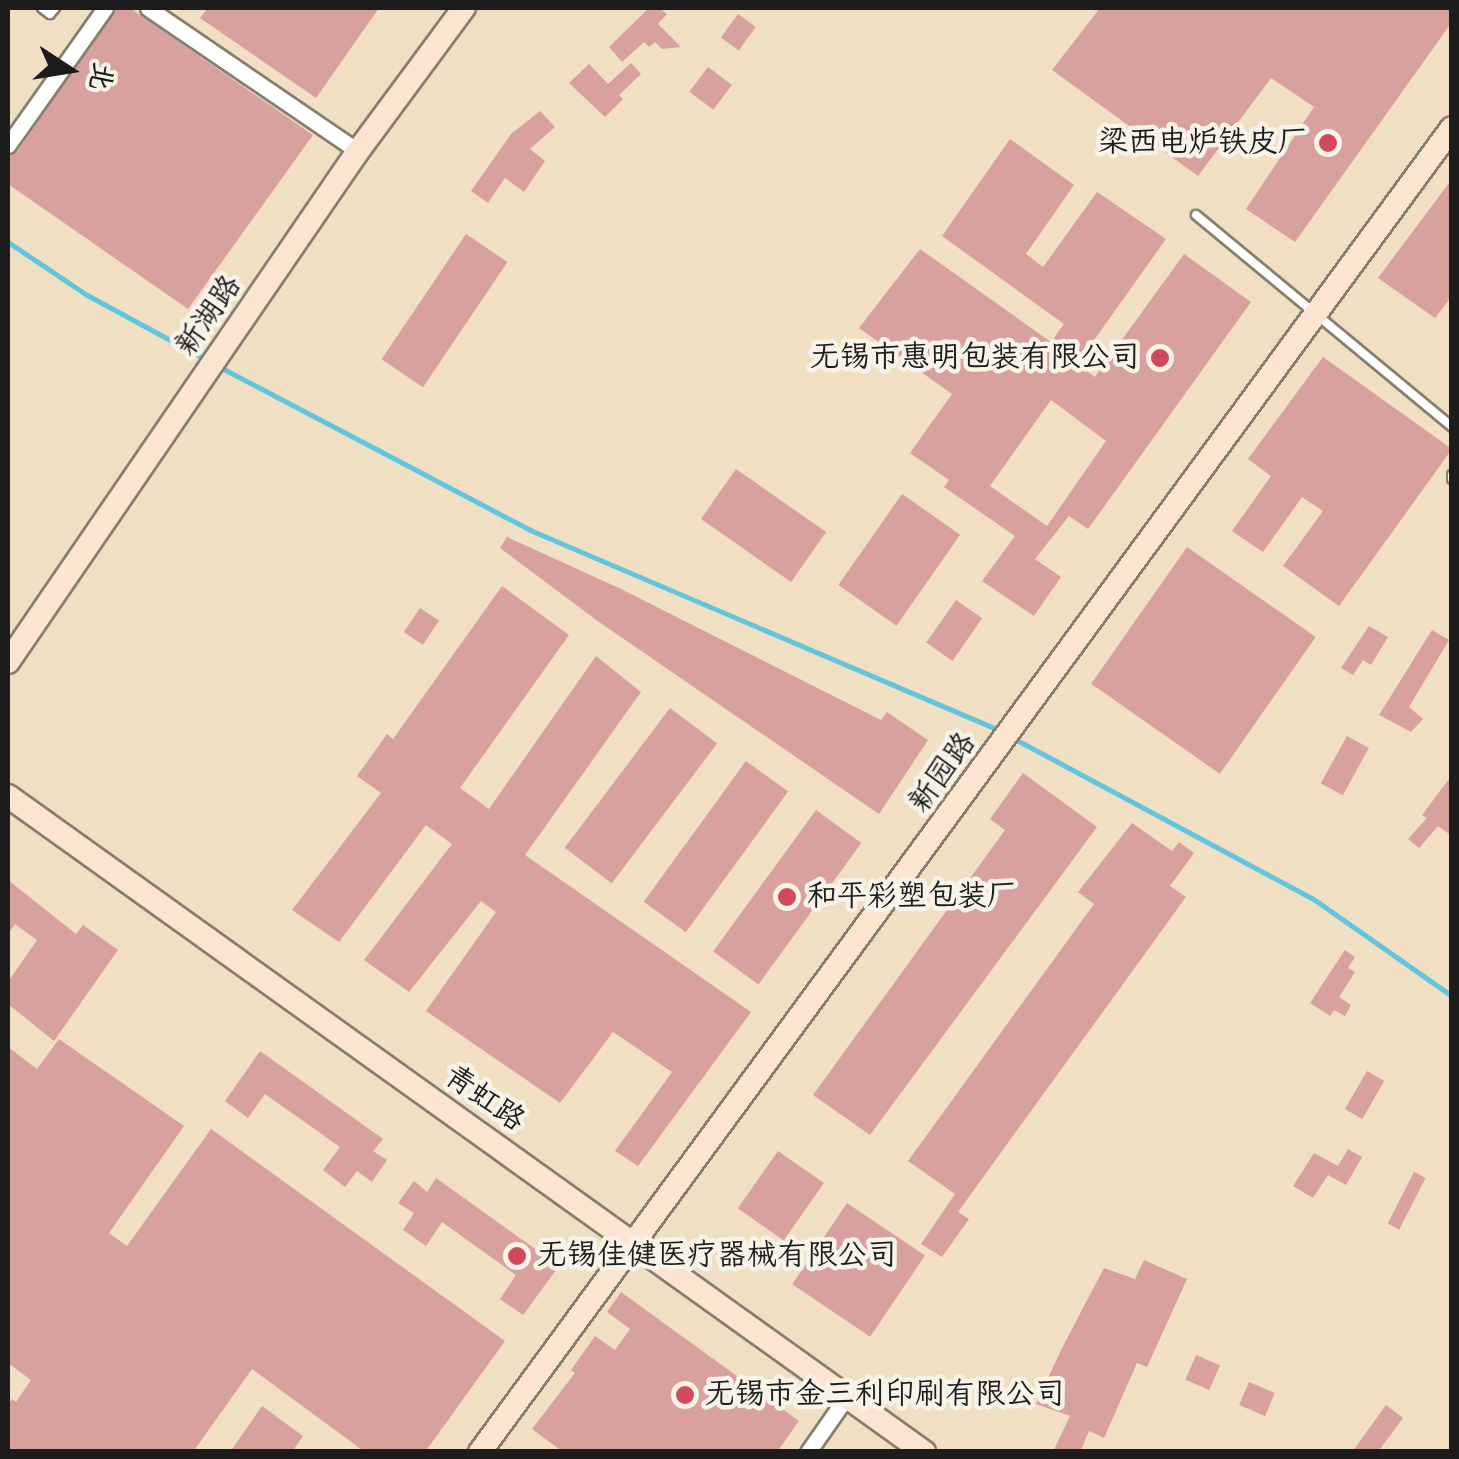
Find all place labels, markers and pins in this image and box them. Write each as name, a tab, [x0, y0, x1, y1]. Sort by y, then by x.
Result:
place label: 梁西电炉铁皮厂	[1098, 125, 1308, 161]
marker: 梁西电炉铁皮厂	[1317, 132, 1339, 154]
place label: 无锡市惠明包装有限公司	[810, 340, 1140, 376]
marker: 无锡市惠明包装有限公司	[1149, 347, 1171, 369]
place label: 和平彩塑包装厂	[807, 879, 1017, 915]
marker: 和平彩塑包装厂	[776, 886, 798, 908]
place label: 无锡佳健医疗器械有限公司	[537, 1238, 897, 1274]
marker: 无锡佳健医疗器械有限公司	[506, 1245, 528, 1267]
place label: 无锡市金三利印刷有限公司	[705, 1377, 1065, 1413]
marker: 无锡市金三利印刷有限公司	[674, 1384, 696, 1406]

